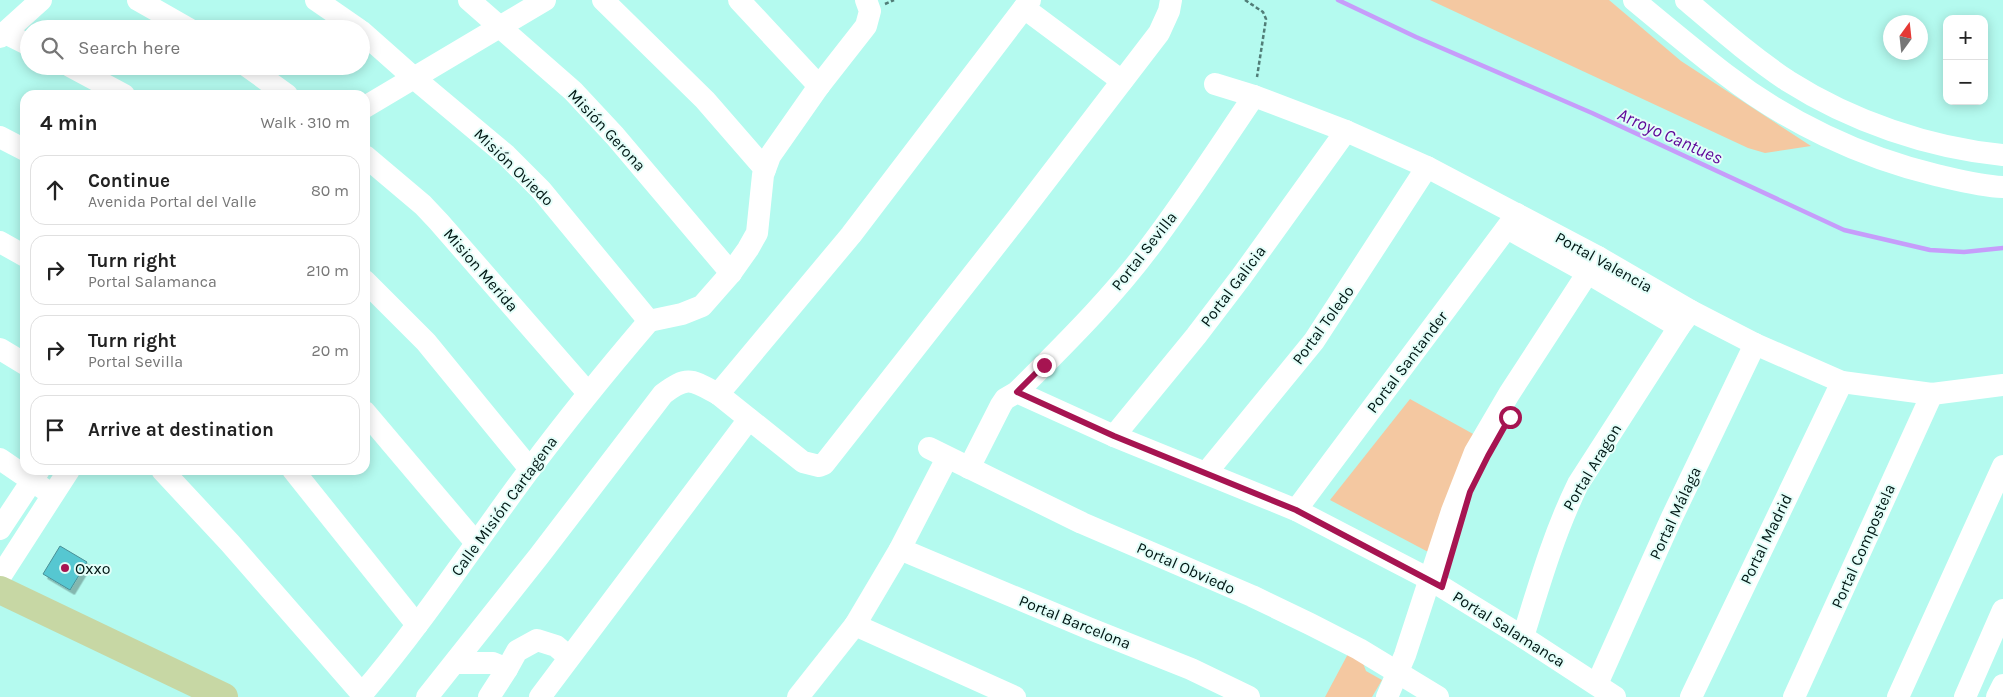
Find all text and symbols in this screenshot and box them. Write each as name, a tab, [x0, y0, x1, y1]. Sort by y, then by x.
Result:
north arrow	[1883, 15, 1928, 60]
map controls	[1943, 15, 1988, 105]
button: +	[1943, 15, 1988, 60]
search box	[20, 20, 370, 75]
icon: search	[38, 34, 66, 62]
text: Search here	[78, 37, 180, 59]
button: −	[1943, 60, 1988, 105]
street label: Misión Gerona	[564, 85, 650, 175]
water label: Arroyo Cantues	[1614, 103, 1726, 169]
text: 4 min	[40, 111, 98, 135]
text: Walk · 310 m	[260, 113, 350, 132]
street label: Misión Oviedo	[470, 124, 558, 210]
text: Continue	[88, 170, 170, 192]
icon: ahead	[41, 176, 69, 204]
text: 80 m	[311, 181, 349, 200]
text: Avenida Portal del Valle	[88, 192, 257, 211]
street label: Portal Sevilla	[1107, 208, 1181, 294]
street label: Mision Merida	[440, 224, 522, 316]
street label: Portal Valencia	[1552, 228, 1656, 296]
street label: Portal Galicia	[1196, 242, 1270, 330]
text: Turn right	[88, 250, 177, 272]
icon: right	[41, 256, 69, 284]
text: 210 m	[306, 261, 349, 280]
text: Portal Salamanca	[88, 272, 217, 291]
street label: Portal Toledo	[1288, 282, 1358, 368]
street label: Portal Santander	[1363, 307, 1452, 417]
text: Turn right	[88, 330, 177, 352]
icon: right	[41, 336, 69, 364]
text: 20 m	[311, 341, 349, 360]
text: Portal Sevilla	[88, 352, 183, 371]
route end	[1033, 354, 1056, 377]
route start	[1499, 406, 1522, 429]
icon: arrive	[41, 416, 69, 444]
text: Arrive at destination	[88, 419, 274, 441]
street label: Portal Aragon	[1559, 420, 1625, 514]
street label: Calle Misión Cartagena	[447, 432, 561, 580]
street label: Portal Málaga	[1645, 464, 1705, 562]
street label: Portal Compostela	[1827, 481, 1899, 611]
street label: Portal Madrid	[1736, 491, 1796, 587]
street label: Portal Obviedo	[1134, 538, 1238, 598]
place label: Oxxo	[75, 559, 110, 578]
marker: Oxxo	[59, 562, 71, 574]
street label: Portal Salamanca	[1449, 587, 1569, 671]
street label: Portal Barcelona	[1016, 591, 1134, 653]

